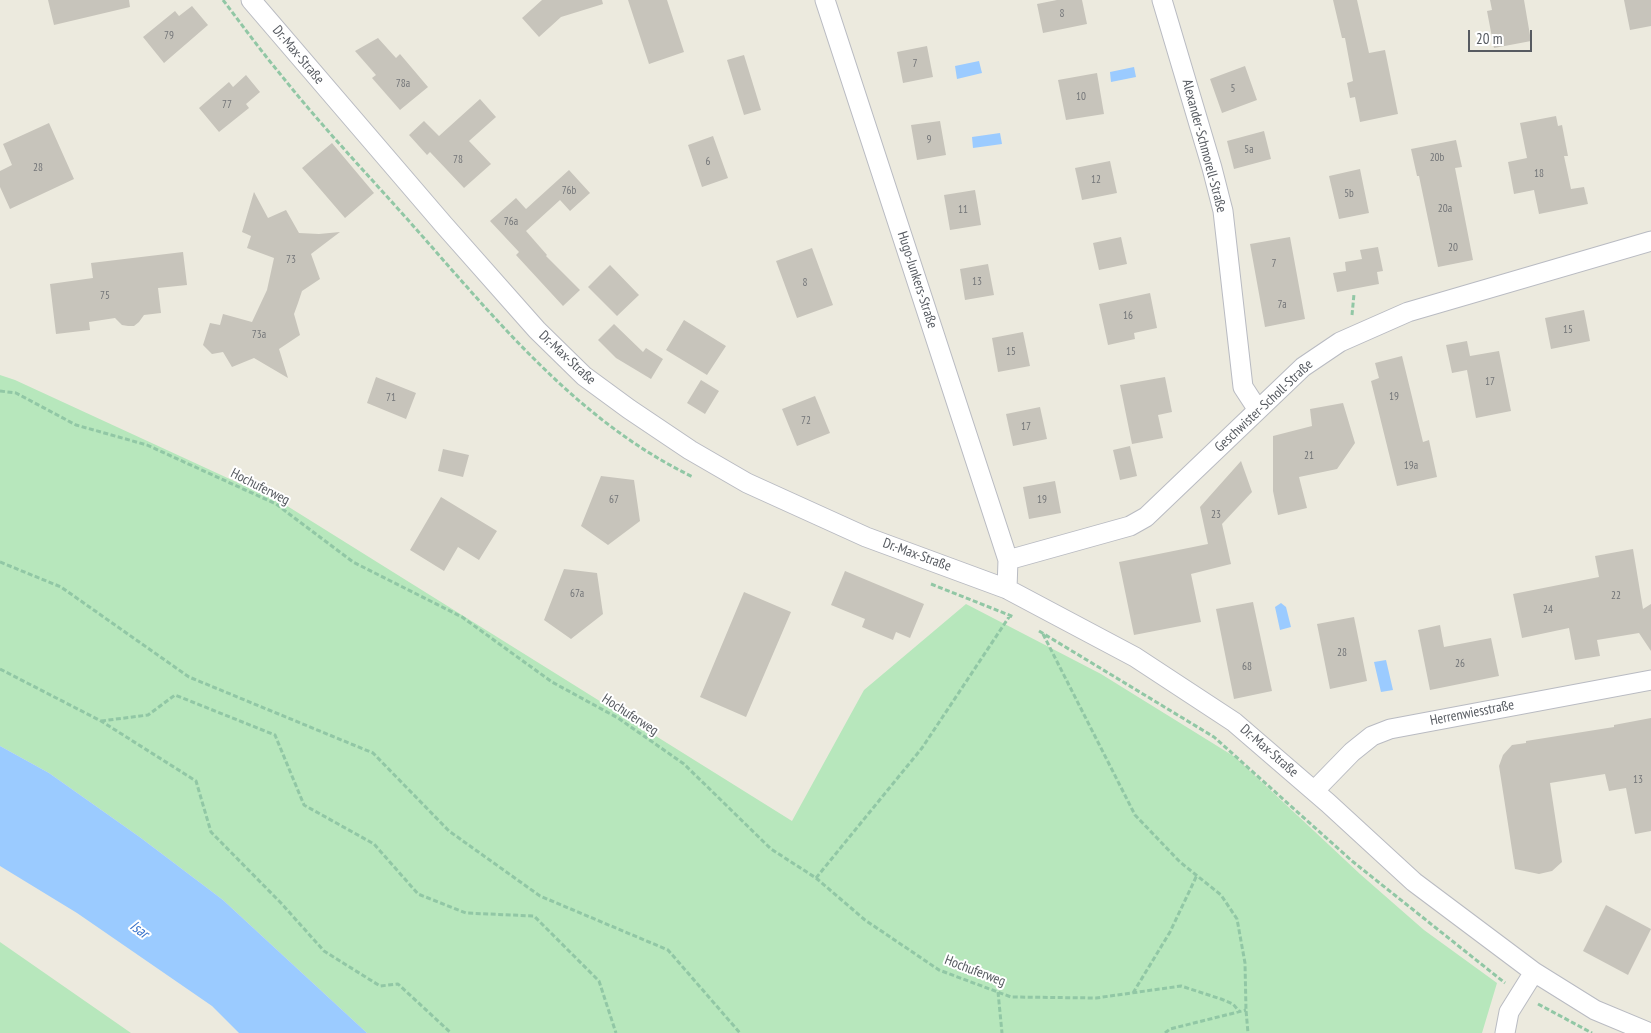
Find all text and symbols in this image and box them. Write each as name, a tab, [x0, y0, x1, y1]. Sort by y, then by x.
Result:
house number: 8	[1060, 7, 1064, 21]
scale bar	[1471, 20, 1535, 52]
street label: Dr.-Max-Straße	[269, 22, 327, 88]
house number: 79	[164, 29, 174, 43]
text: 20 m	[1476, 29, 1502, 48]
house number: 7	[913, 57, 917, 71]
house number: 78a	[396, 77, 410, 91]
street label: Alexander-Schmorell-Straße	[1178, 78, 1230, 214]
house number: 5	[1231, 82, 1235, 96]
house number: 10	[1076, 90, 1086, 104]
house number: 77	[222, 98, 232, 112]
house number: 9	[927, 133, 931, 147]
house number: 5a	[1244, 143, 1254, 157]
house number: 20b	[1430, 151, 1444, 165]
house number: 78	[453, 153, 463, 167]
house number: 6	[706, 155, 710, 169]
house number: 28	[33, 161, 43, 175]
house number: 18	[1534, 167, 1544, 181]
house number: 12	[1091, 173, 1101, 187]
house number: 76b	[562, 184, 576, 198]
house number: 5b	[1344, 187, 1354, 201]
house number: 20a	[1438, 202, 1452, 216]
house number: 11	[958, 203, 968, 217]
house number: 76a	[504, 215, 518, 229]
street label: Hugo-Junkers-Straße	[893, 229, 941, 331]
house number: 20	[1448, 241, 1458, 255]
house number: 73	[286, 253, 296, 267]
house number: 7	[1272, 257, 1276, 271]
house number: 13	[972, 275, 982, 289]
house number: 8	[803, 276, 807, 290]
house number: 75	[100, 289, 110, 303]
house number: 7a	[1277, 298, 1287, 312]
house number: 16	[1123, 309, 1133, 323]
house number: 15	[1563, 323, 1573, 337]
house number: 73a	[252, 328, 266, 342]
street label: Dr.-Max-Straße	[535, 328, 599, 388]
house number: 15	[1006, 345, 1016, 359]
street label: Geschwister-Scholl-Straße	[1212, 356, 1316, 456]
house number: 17	[1485, 375, 1495, 389]
house number: 19	[1389, 390, 1399, 404]
house number: 71	[386, 391, 396, 405]
house number: 72	[801, 414, 811, 428]
house number: 17	[1021, 420, 1031, 434]
house number: 21	[1304, 449, 1314, 463]
house number: 19a	[1404, 459, 1418, 473]
street label: Hochuferweg	[228, 465, 292, 509]
house number: 67	[609, 493, 619, 507]
house number: 19	[1037, 493, 1047, 507]
house number: 23	[1211, 508, 1221, 522]
street label: Dr.-Max-Straße	[881, 535, 953, 575]
house number: 67a	[570, 587, 584, 601]
house number: 22	[1611, 589, 1621, 603]
house number: 24	[1543, 603, 1553, 617]
house number: 28	[1337, 646, 1347, 660]
house number: 26	[1455, 657, 1465, 671]
house number: 68	[1242, 660, 1252, 674]
street label: Hochuferweg	[599, 691, 661, 739]
street label: Herrenwiesstraße	[1429, 697, 1515, 729]
street label: Dr.-Max-Straße	[1237, 721, 1301, 781]
house number: 13	[1633, 773, 1643, 787]
water label: Isar	[126, 917, 152, 943]
street label: Hochuferweg	[942, 952, 1008, 990]

